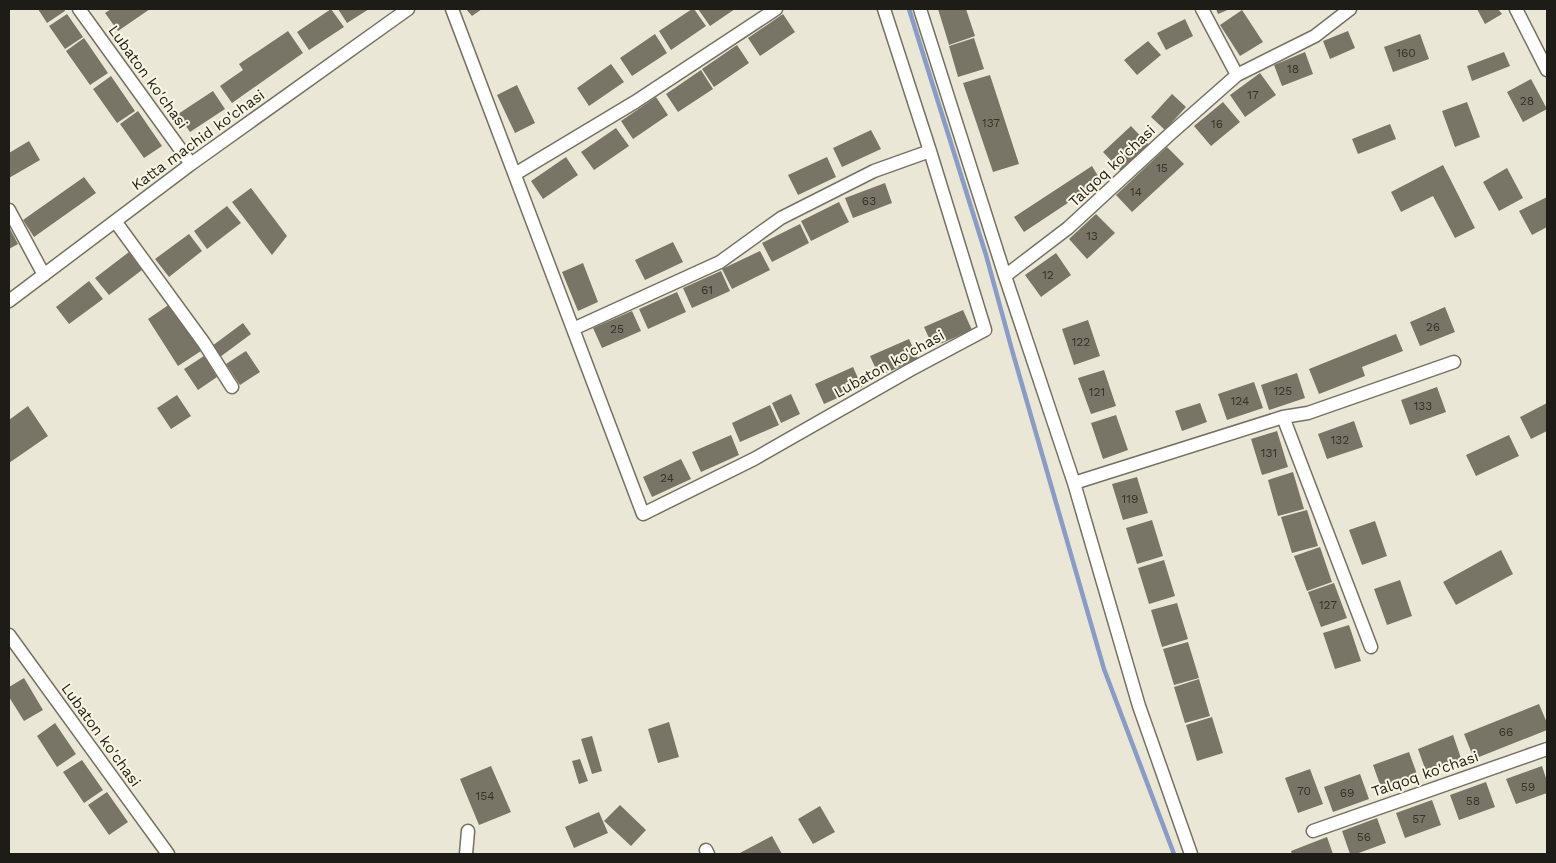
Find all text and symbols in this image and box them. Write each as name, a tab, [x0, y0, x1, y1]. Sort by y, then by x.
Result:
street label: Lubaton ko'chasi	[104, 22, 192, 132]
house number: 160	[1396, 46, 1416, 60]
house number: 18	[1287, 62, 1299, 76]
street label: Katta machid ko'chasi	[128, 86, 268, 194]
house number: 17	[1247, 88, 1259, 102]
house number: 28	[1520, 94, 1534, 108]
house number: 137	[982, 116, 1000, 130]
house number: 16	[1211, 117, 1223, 131]
street label: Talqoq ko'chasi	[1065, 121, 1159, 211]
house number: 15	[1156, 161, 1168, 175]
house number: 14	[1130, 185, 1142, 199]
house number: 63	[862, 194, 876, 208]
house number: 13	[1086, 229, 1098, 243]
house number: 12	[1042, 268, 1054, 282]
house number: 61	[701, 283, 713, 297]
house number: 26	[1426, 320, 1440, 334]
house number: 25	[610, 322, 624, 336]
street label: Lubaton ko'chasi	[831, 326, 947, 402]
house number: 122	[1072, 335, 1090, 349]
house number: 125	[1274, 384, 1292, 398]
house number: 121	[1089, 385, 1105, 399]
house number: 124	[1231, 394, 1249, 408]
house number: 133	[1414, 399, 1432, 413]
house number: 132	[1331, 433, 1349, 447]
house number: 131	[1261, 446, 1277, 460]
house number: 24	[660, 471, 674, 485]
house number: 119	[1122, 492, 1138, 506]
house number: 127	[1319, 598, 1337, 612]
street label: Lubaton ko'chasi	[57, 680, 145, 790]
house number: 66	[1499, 725, 1513, 739]
street label: Talqoq ko'chasi	[1369, 747, 1481, 801]
house number: 59	[1521, 780, 1535, 794]
house number: 70	[1297, 784, 1311, 798]
house number: 69	[1340, 786, 1354, 800]
house number: 154	[476, 789, 495, 803]
house number: 58	[1466, 794, 1480, 808]
house number: 57	[1412, 812, 1426, 826]
house number: 56	[1357, 830, 1371, 844]

